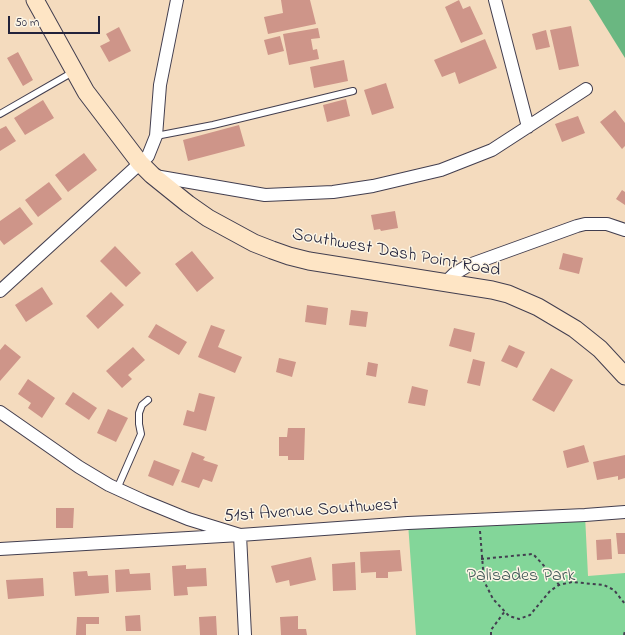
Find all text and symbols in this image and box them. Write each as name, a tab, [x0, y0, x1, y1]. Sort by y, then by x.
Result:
scale bar	[10, 8, 102, 34]
text: 50 m	[15, 14, 39, 32]
street label: Southwest Dash Point Road	[290, 225, 502, 283]
street label: 51st Avenue Southwest	[223, 495, 399, 529]
park label: Palisades Park	[467, 566, 575, 588]

